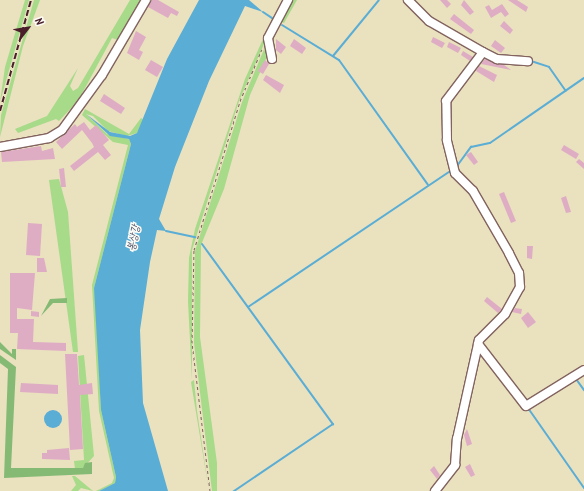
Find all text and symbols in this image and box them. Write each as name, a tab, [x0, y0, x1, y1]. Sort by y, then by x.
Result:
north arrow	[8, 8, 48, 48]
text: N	[29, 14, 48, 29]
water label: 봉상강	[125, 224, 143, 252]

